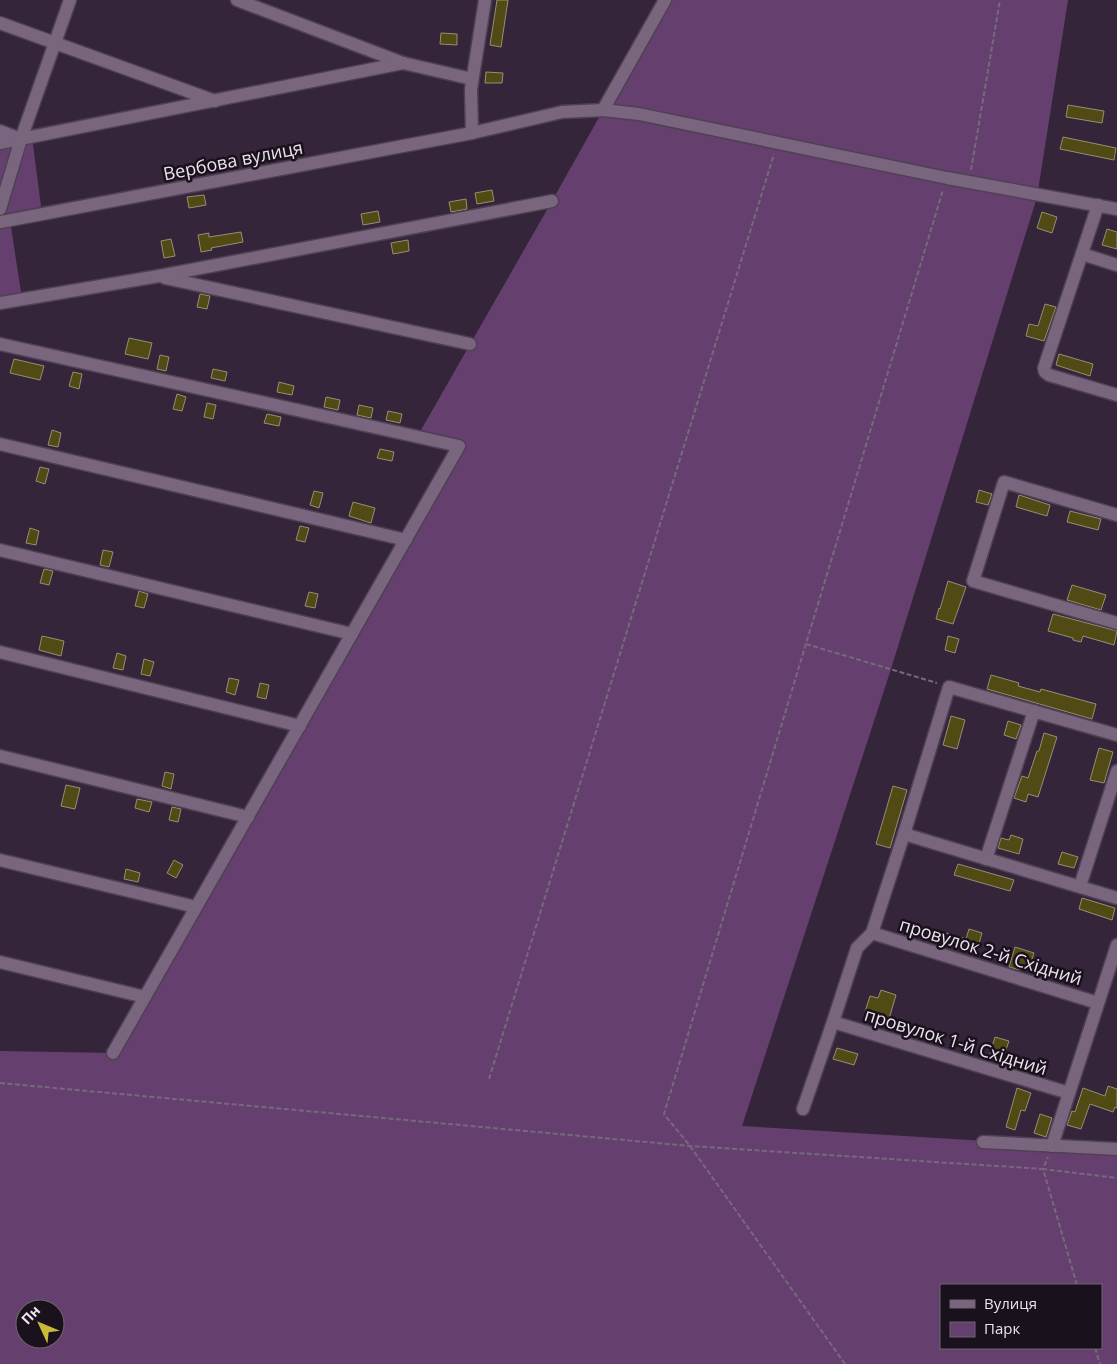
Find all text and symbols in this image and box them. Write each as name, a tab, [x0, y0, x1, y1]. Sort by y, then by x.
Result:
street label: Вербова вулиця	[161, 135, 305, 185]
street label: провулок 2-й Східний	[897, 912, 1085, 990]
street label: провулок 1-й Східний	[862, 1002, 1050, 1080]
legend	[940, 1284, 1102, 1349]
text: Вулиця	[984, 1293, 1037, 1313]
north arrow	[15, 1299, 65, 1349]
text: Пн	[17, 1301, 44, 1328]
text: Парк	[984, 1318, 1020, 1338]

